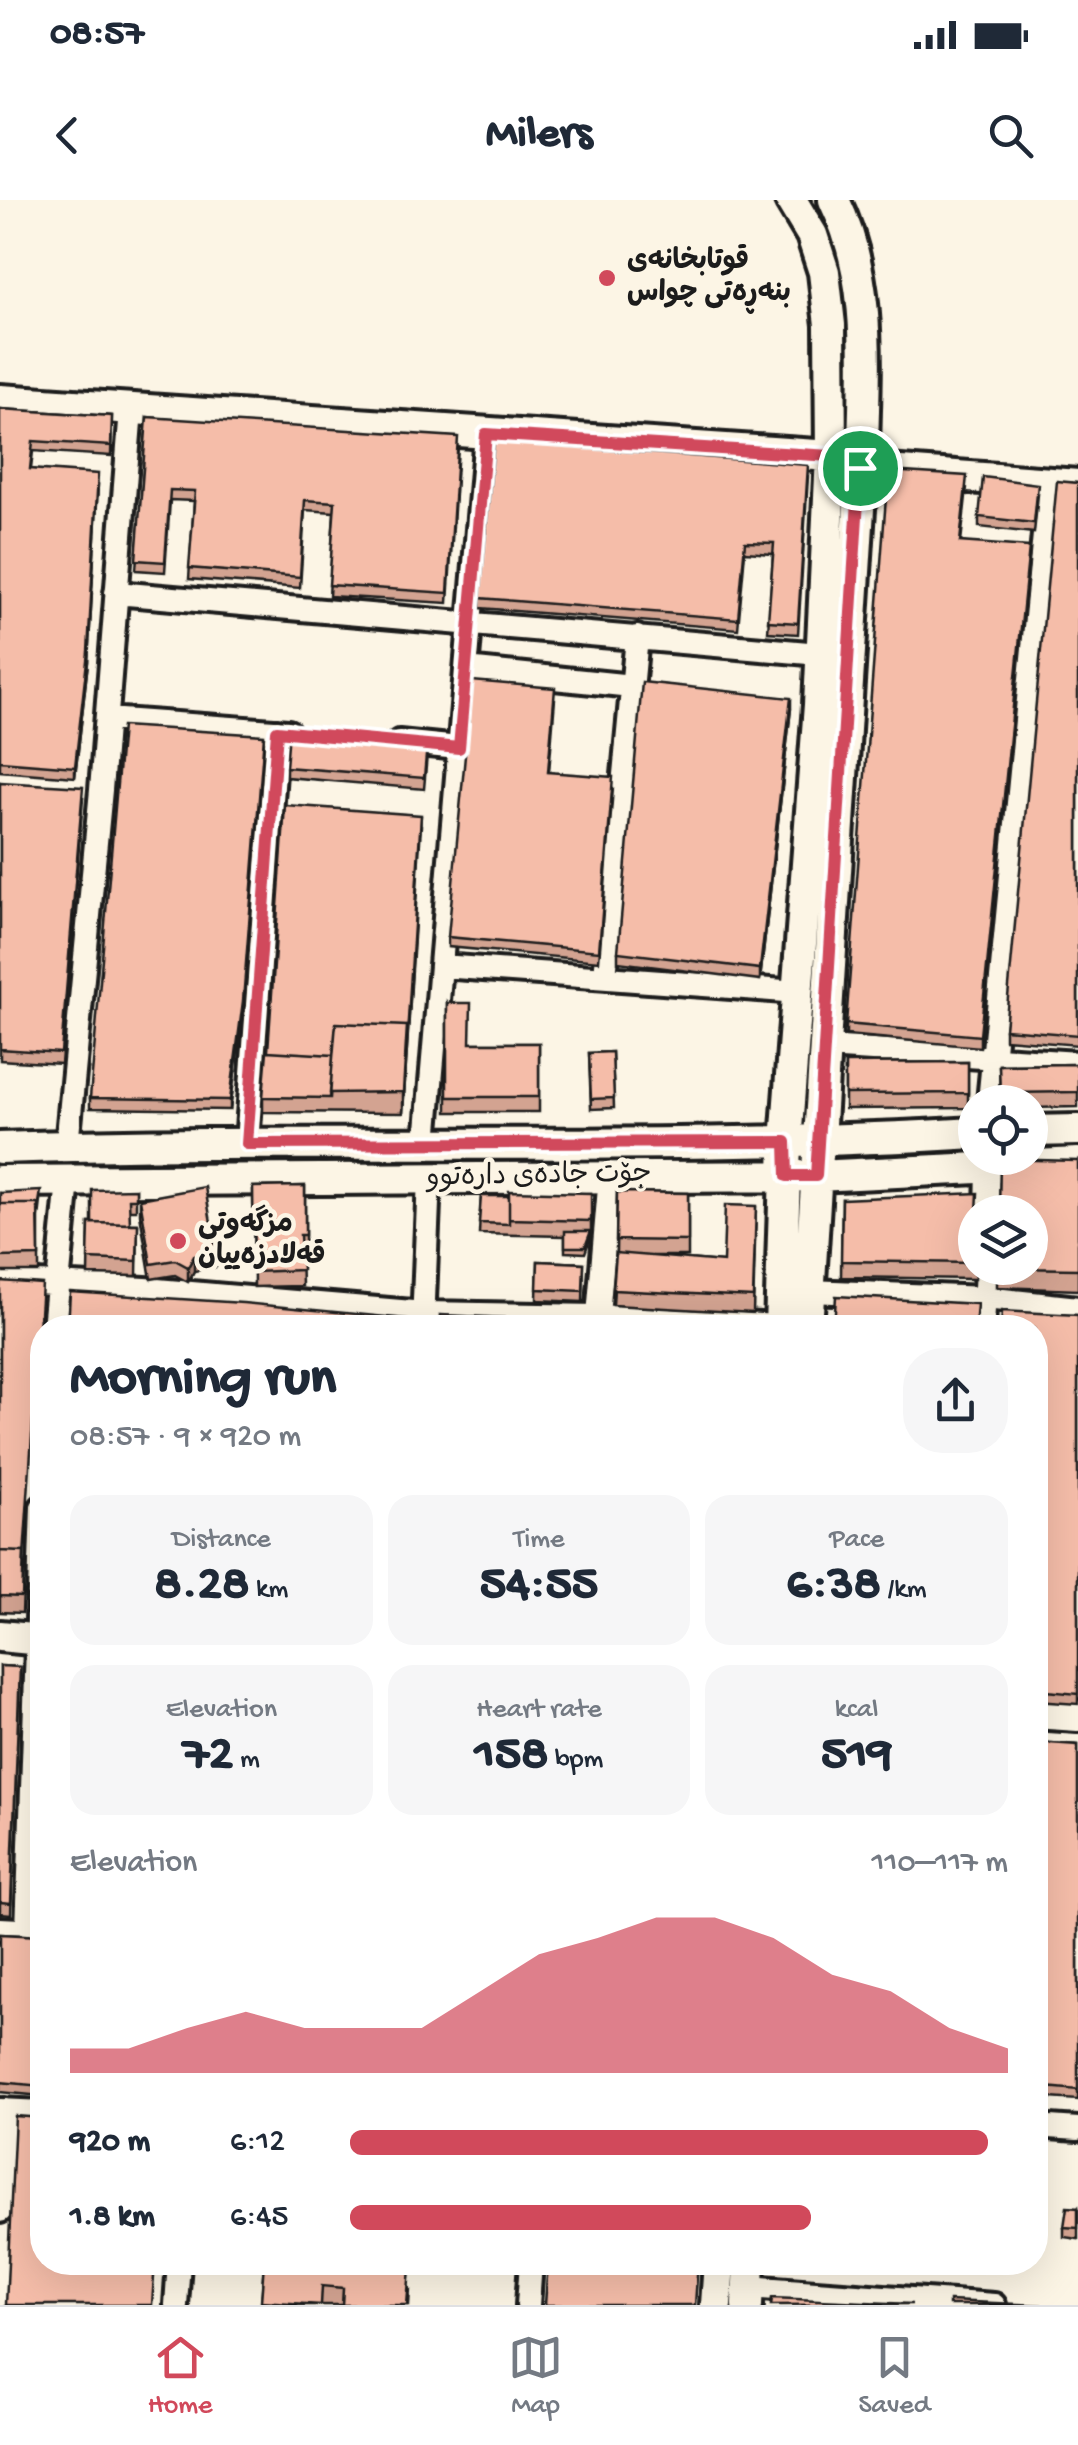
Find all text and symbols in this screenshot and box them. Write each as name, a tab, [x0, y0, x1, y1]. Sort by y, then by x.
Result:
text: 08:57	[50, 13, 144, 57]
icon: back	[40, 108, 95, 163]
icon: search	[983, 108, 1038, 163]
text: Milers	[486, 109, 592, 162]
place label: قوتابخانەی بنەڕەتی چواس	[627, 244, 791, 314]
marker: قوتابخانەی بنەڕەتی چواس	[596, 267, 618, 289]
pin	[818, 426, 903, 511]
icon: arrive	[833, 441, 888, 496]
map controls	[958, 1085, 1048, 1285]
button: locate	[958, 1085, 1048, 1175]
street label: جۆت جادەی دارەتوو	[425, 1159, 652, 1195]
button: layers	[958, 1195, 1048, 1285]
place label: مزگەوتی قەلادزەییان	[198, 1204, 326, 1274]
marker: مزگەوتی قەلادزەییان	[167, 1230, 189, 1252]
button: share	[903, 1348, 1008, 1453]
text: Morning run	[70, 1349, 336, 1413]
text: 08:57 · 9 × 920 m	[70, 1419, 301, 1457]
text: Distance	[172, 1524, 271, 1557]
text: Time	[513, 1524, 565, 1557]
text: Pace	[829, 1524, 884, 1557]
text: 8.28	[154, 1557, 249, 1616]
text: 54:55	[480, 1557, 598, 1616]
text: 6:38	[787, 1557, 881, 1616]
text: km	[249, 1574, 288, 1607]
text: /km	[881, 1574, 927, 1607]
text: Elevation	[166, 1694, 277, 1727]
text: Heart rate	[476, 1694, 602, 1727]
text: kcal	[835, 1694, 879, 1727]
text: 72	[183, 1727, 233, 1786]
text: 158	[475, 1727, 548, 1786]
text: 519	[821, 1727, 892, 1786]
text: m	[233, 1744, 260, 1777]
text: bpm	[548, 1744, 603, 1777]
text: Elevation	[70, 1845, 197, 1883]
text: 110–117 m	[872, 1845, 1008, 1883]
text: 920 m	[70, 2124, 150, 2162]
text: 6:12	[230, 2124, 285, 2162]
text: 1.8 km	[70, 2199, 155, 2237]
text: 6:45	[230, 2199, 288, 2237]
tab: Home	[148, 2330, 213, 2423]
tab: Map	[508, 2330, 563, 2423]
tab: Saved	[858, 2330, 930, 2423]

